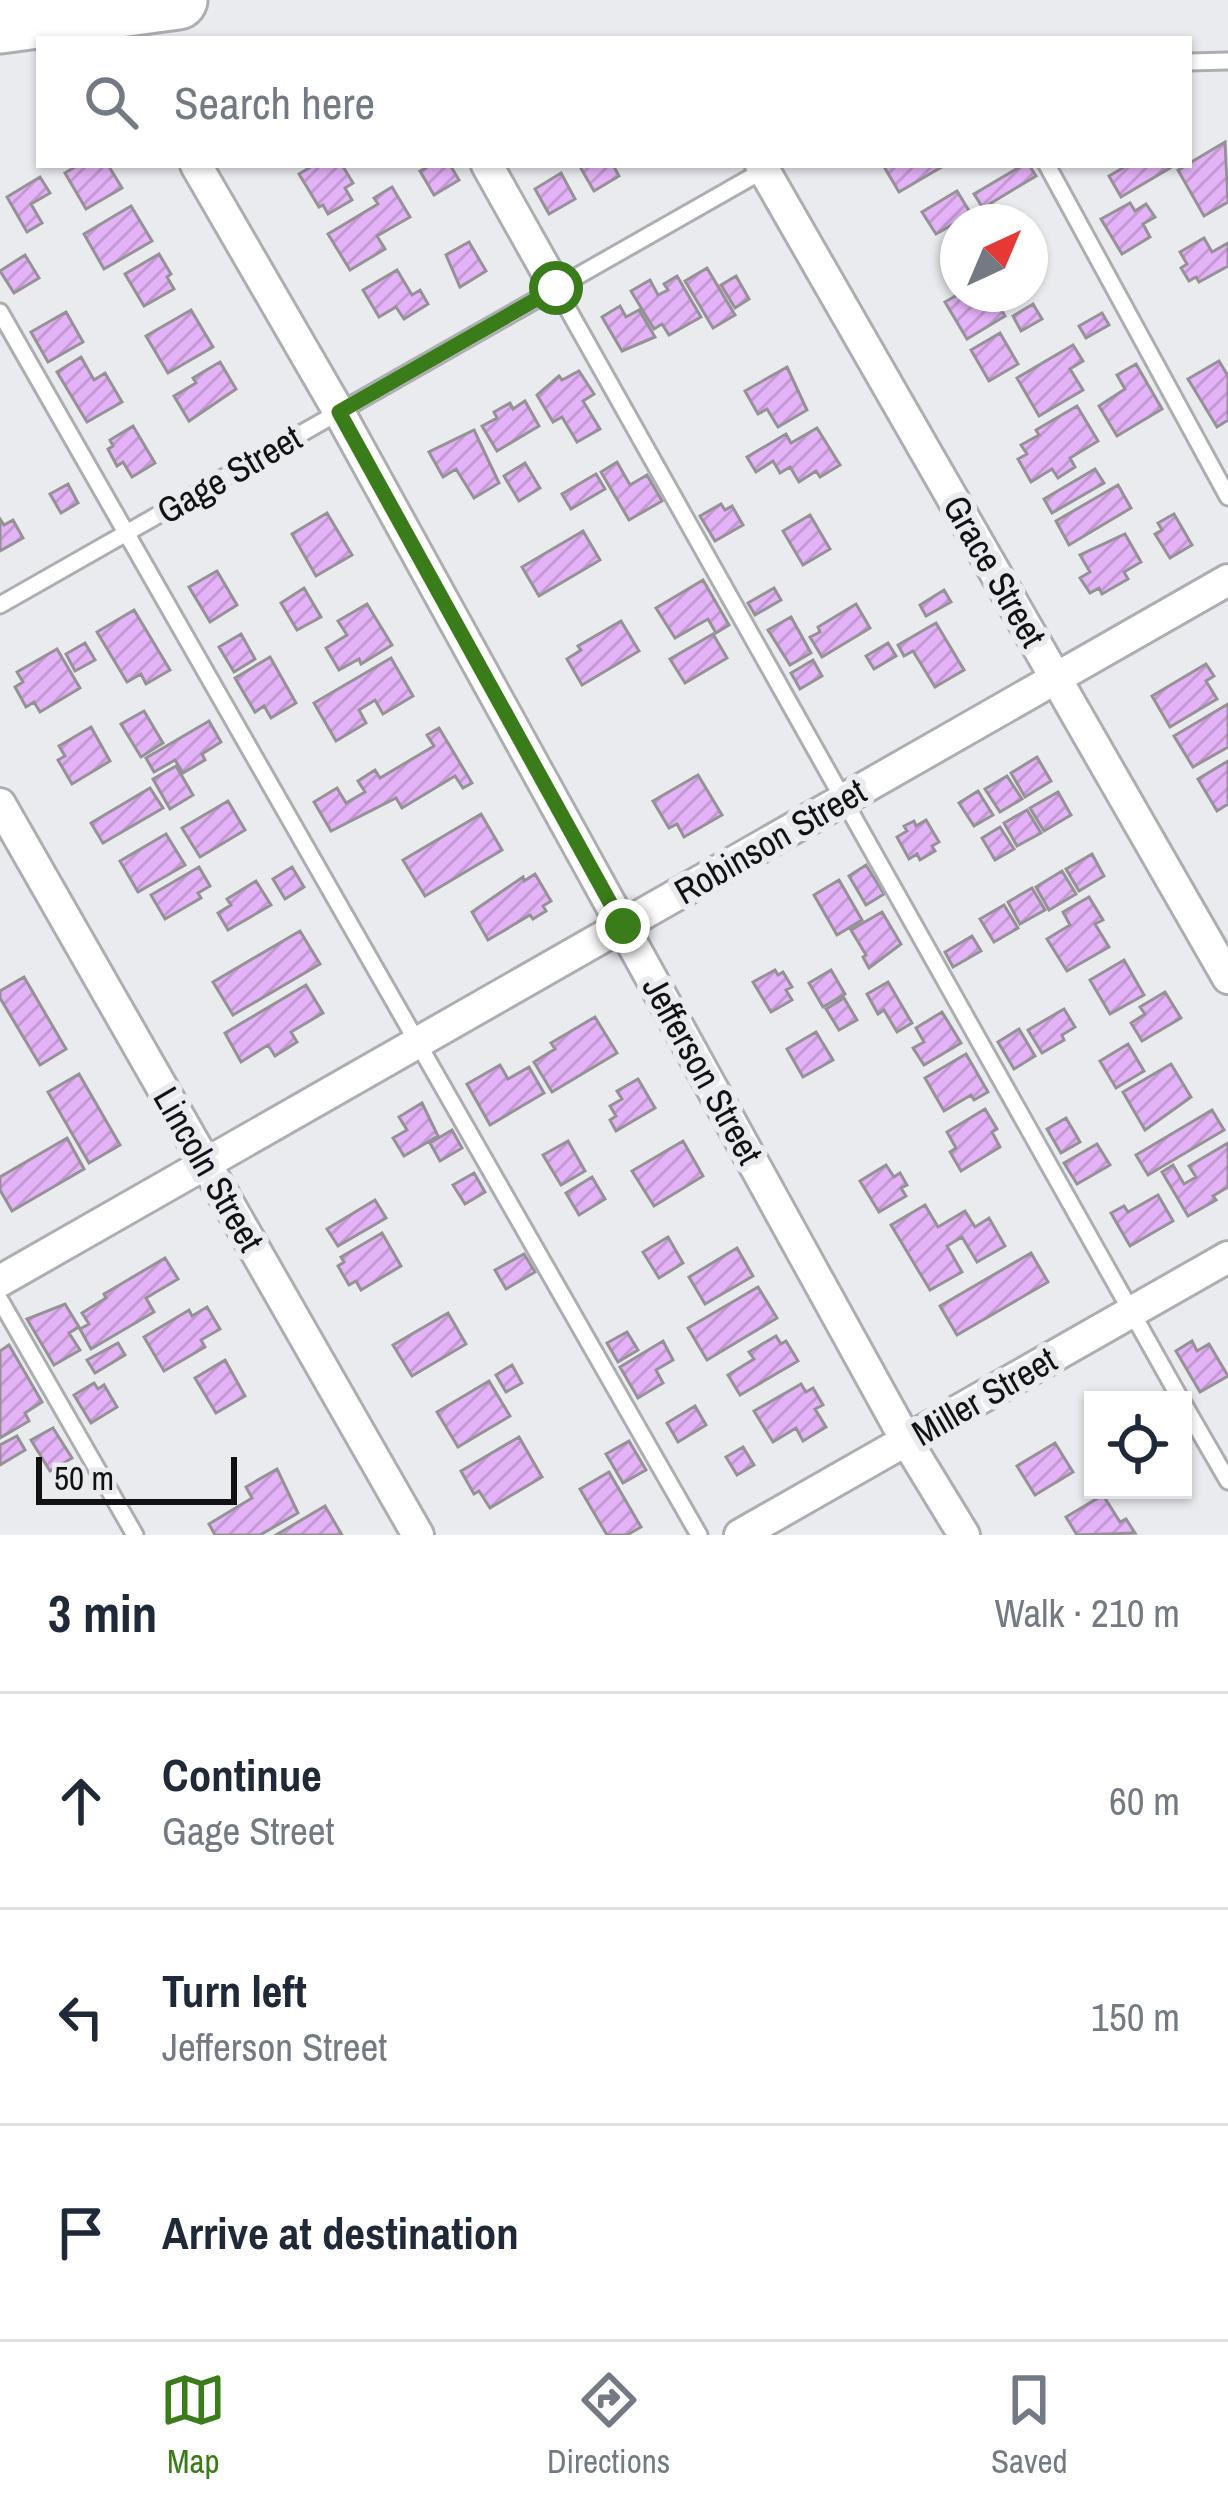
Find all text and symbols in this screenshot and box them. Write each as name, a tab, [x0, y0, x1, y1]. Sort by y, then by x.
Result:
search box	[36, 36, 1192, 168]
icon: search	[78, 69, 144, 135]
text: Search here	[174, 72, 375, 133]
north arrow	[940, 204, 1048, 312]
route start	[529, 261, 583, 315]
street label: Gage Street	[148, 413, 310, 535]
street label: Grace Street	[932, 487, 1058, 655]
street label: Robinson Street	[666, 767, 874, 915]
route end	[596, 899, 650, 953]
street label: Jefferson Street	[632, 967, 774, 1173]
street label: Lincoln Street	[143, 1078, 275, 1260]
street label: Miller Street	[903, 1335, 1065, 1457]
map controls	[1084, 1391, 1192, 1499]
button: locate	[1084, 1391, 1192, 1499]
scale bar	[36, 1451, 237, 1504]
text: 50 m	[54, 1456, 114, 1500]
text: 3 min	[48, 1579, 157, 1648]
text: Walk · 210 m	[995, 1587, 1180, 1639]
text: Continue	[162, 1744, 322, 1805]
icon: ahead	[48, 1768, 114, 1834]
text: 60 m	[1109, 1775, 1180, 1827]
text: Gage Street	[162, 1805, 334, 1857]
text: Turn left	[162, 1960, 307, 2021]
icon: left	[48, 1984, 114, 2050]
text: 150 m	[1091, 1991, 1180, 2043]
text: Jefferson Street	[162, 2021, 387, 2073]
icon: arrive	[48, 2200, 114, 2266]
text: Arrive at destination	[162, 2202, 519, 2263]
tab: Map	[160, 2367, 226, 2483]
tab: Directions	[547, 2367, 670, 2483]
tab: Saved	[991, 2367, 1068, 2483]

